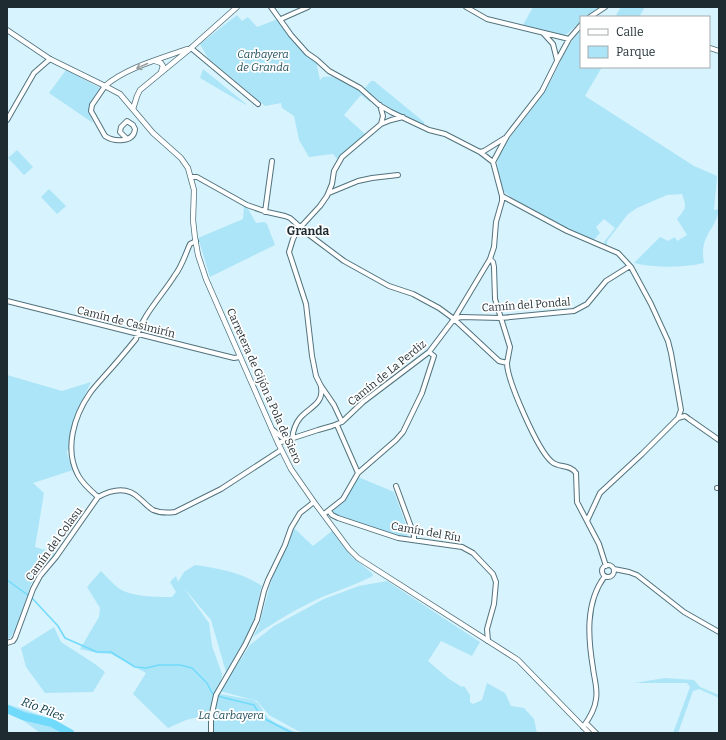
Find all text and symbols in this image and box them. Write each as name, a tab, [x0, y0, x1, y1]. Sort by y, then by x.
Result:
legend	[580, 16, 710, 68]
text: Calle	[616, 25, 644, 39]
text: Parque	[616, 45, 655, 59]
park label: Carbayera de Granda	[237, 48, 289, 74]
one-way arrow	[136, 63, 148, 70]
district label: Granda	[287, 224, 329, 238]
street label: Camín del Pondal	[481, 295, 571, 315]
street label: Camín de Casimirín	[76, 304, 176, 340]
street label: Carretera de Gijón a Pola de Siero	[224, 306, 304, 466]
street label: Camín de La Perdiz	[345, 337, 429, 409]
street label: Camín del Colasu	[23, 504, 85, 583]
street label: Camín del Ríu	[390, 519, 462, 545]
water label: Río Piles	[19, 694, 67, 724]
park label: La Carbayera	[198, 709, 264, 722]

